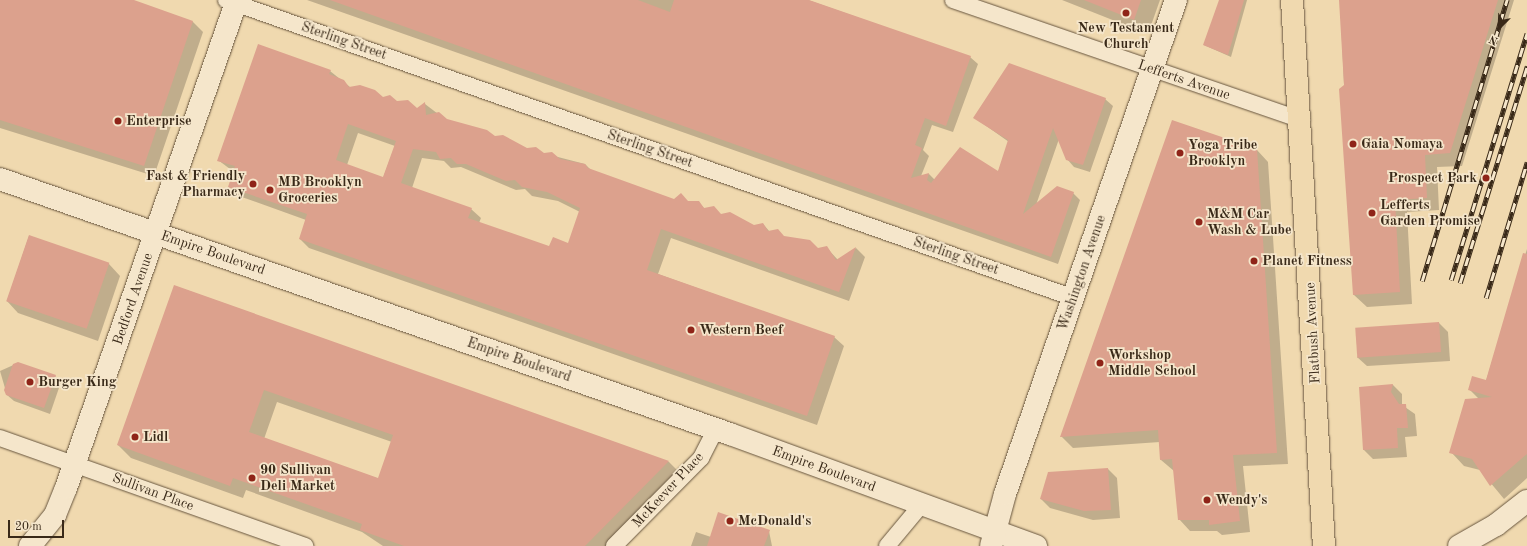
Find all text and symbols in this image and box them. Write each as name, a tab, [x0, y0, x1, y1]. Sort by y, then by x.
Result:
marker: New Testament Church	[1121, 8, 1131, 18]
north arrow	[1479, 8, 1519, 48]
street label: Sterling Street	[299, 18, 389, 64]
place label: New Testament Church	[1078, 20, 1174, 52]
text: N	[1488, 33, 1500, 46]
street label: Lefferts Avenue	[1136, 56, 1232, 104]
place label: Enterprise	[126, 113, 192, 129]
marker: Enterprise	[113, 116, 123, 126]
street label: Sterling Street	[605, 126, 695, 172]
place label: Gaia Nomaya	[1361, 136, 1443, 152]
place label: Yoga Tribe Brooklyn	[1188, 137, 1257, 170]
marker: Gaia Nomaya	[1348, 139, 1358, 149]
marker: Yoga Tribe Brooklyn	[1175, 148, 1185, 158]
place label: Fast & Friendly Pharmacy	[146, 168, 245, 200]
place label: Prospect Park	[1388, 170, 1477, 186]
marker: Prospect Park	[1480, 172, 1492, 184]
place label: MB Brooklyn Groceries	[278, 174, 362, 206]
marker: Fast & Friendly Pharmacy	[248, 179, 258, 189]
marker: MB Brooklyn Groceries	[265, 185, 275, 195]
place label: Lefferts Garden Promise	[1380, 197, 1480, 230]
place label: M&M Car Wash & Lube	[1207, 206, 1292, 238]
marker: Lefferts Garden Promise	[1367, 208, 1377, 218]
street label: Washington Avenue	[1054, 213, 1110, 333]
marker: M&M Car Wash & Lube	[1194, 217, 1204, 227]
street label: Empire Boulevard	[159, 227, 267, 279]
street label: Sterling Street	[911, 233, 1001, 279]
street label: Bedford Avenue	[109, 251, 157, 347]
place label: Planet Fitness	[1262, 253, 1352, 269]
marker: Planet Fitness	[1249, 256, 1259, 266]
street label: Flatbush Avenue	[1302, 282, 1324, 384]
place label: Western Beef	[699, 322, 783, 338]
marker: Western Beef	[686, 325, 696, 335]
street label: Empire Boulevard	[465, 334, 573, 386]
place label: Workshop Middle School	[1108, 347, 1196, 380]
marker: Workshop Middle School	[1095, 358, 1105, 368]
place label: Burger King	[38, 374, 117, 390]
marker: Burger King	[25, 377, 35, 387]
place label: Lidl	[143, 429, 168, 445]
marker: Lidl	[130, 432, 140, 442]
street label: Empire Boulevard	[770, 442, 878, 496]
street label: McKeever Place	[629, 449, 707, 531]
place label: 90 Sullivan Deli Market	[260, 462, 335, 494]
street label: Sullivan Place	[110, 469, 196, 515]
marker: 90 Sullivan Deli Market	[247, 473, 257, 483]
place label: Wendy's	[1215, 492, 1267, 508]
marker: Wendy's	[1202, 495, 1212, 505]
scale bar	[10, 512, 66, 538]
place label: McDonald's	[738, 513, 811, 529]
marker: McDonald's	[725, 516, 735, 526]
text: 20 m	[15, 521, 42, 533]

